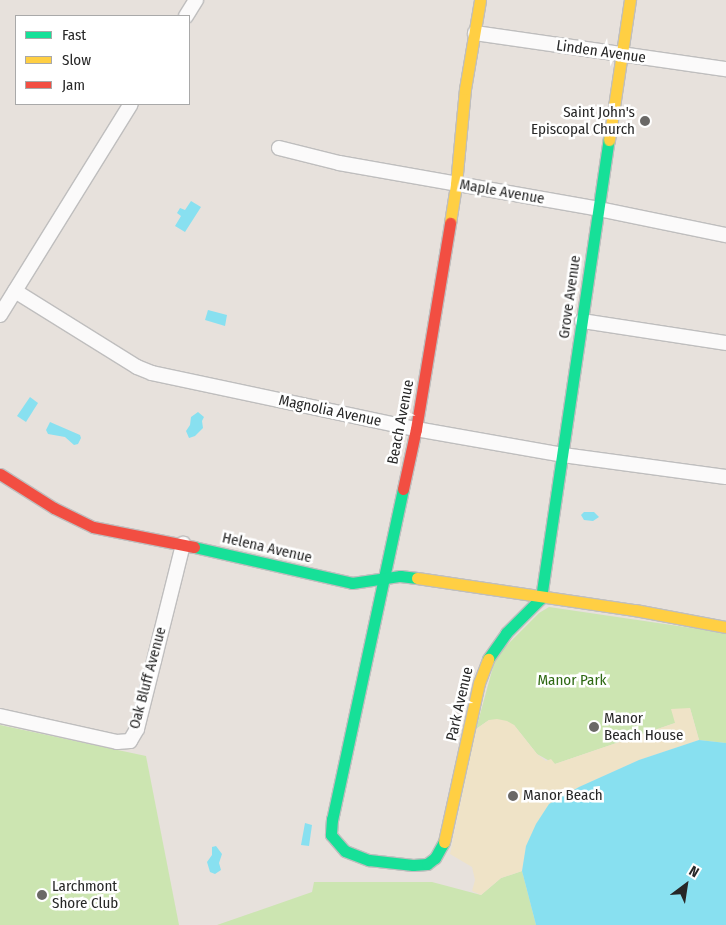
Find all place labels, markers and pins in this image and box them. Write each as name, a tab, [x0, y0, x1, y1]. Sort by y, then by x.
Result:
place label: Saint John's Episcopal Church	[531, 103, 635, 138]
marker: Saint John's Episcopal Church	[639, 115, 651, 127]
place label: Manor Beach House	[604, 709, 683, 744]
marker: Manor Beach House	[588, 721, 600, 733]
place label: Manor Beach	[523, 787, 603, 805]
marker: Manor Beach	[507, 790, 519, 802]
place label: Larchmont Shore Club	[52, 877, 118, 912]
marker: Larchmont Shore Club	[36, 889, 48, 901]

